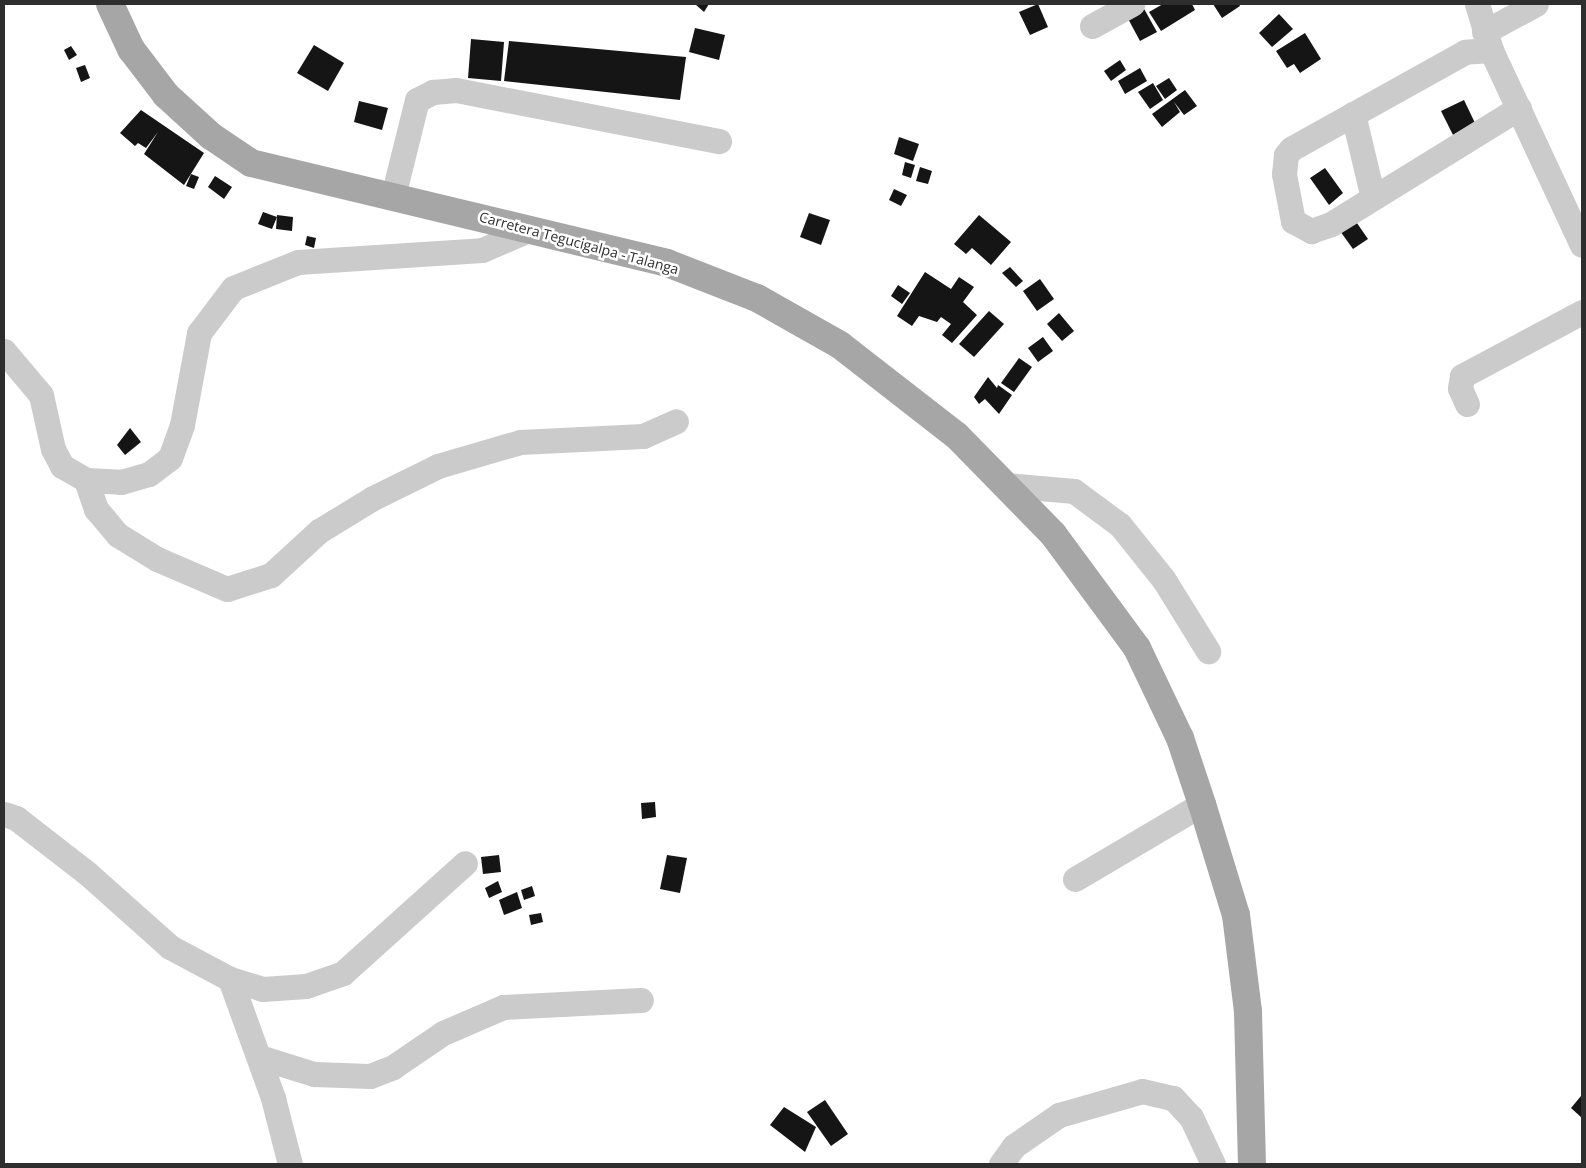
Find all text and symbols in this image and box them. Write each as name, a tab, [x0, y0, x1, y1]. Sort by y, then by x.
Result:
street label: Carretera Tegucigalpa - Talanga	[477, 208, 681, 278]

